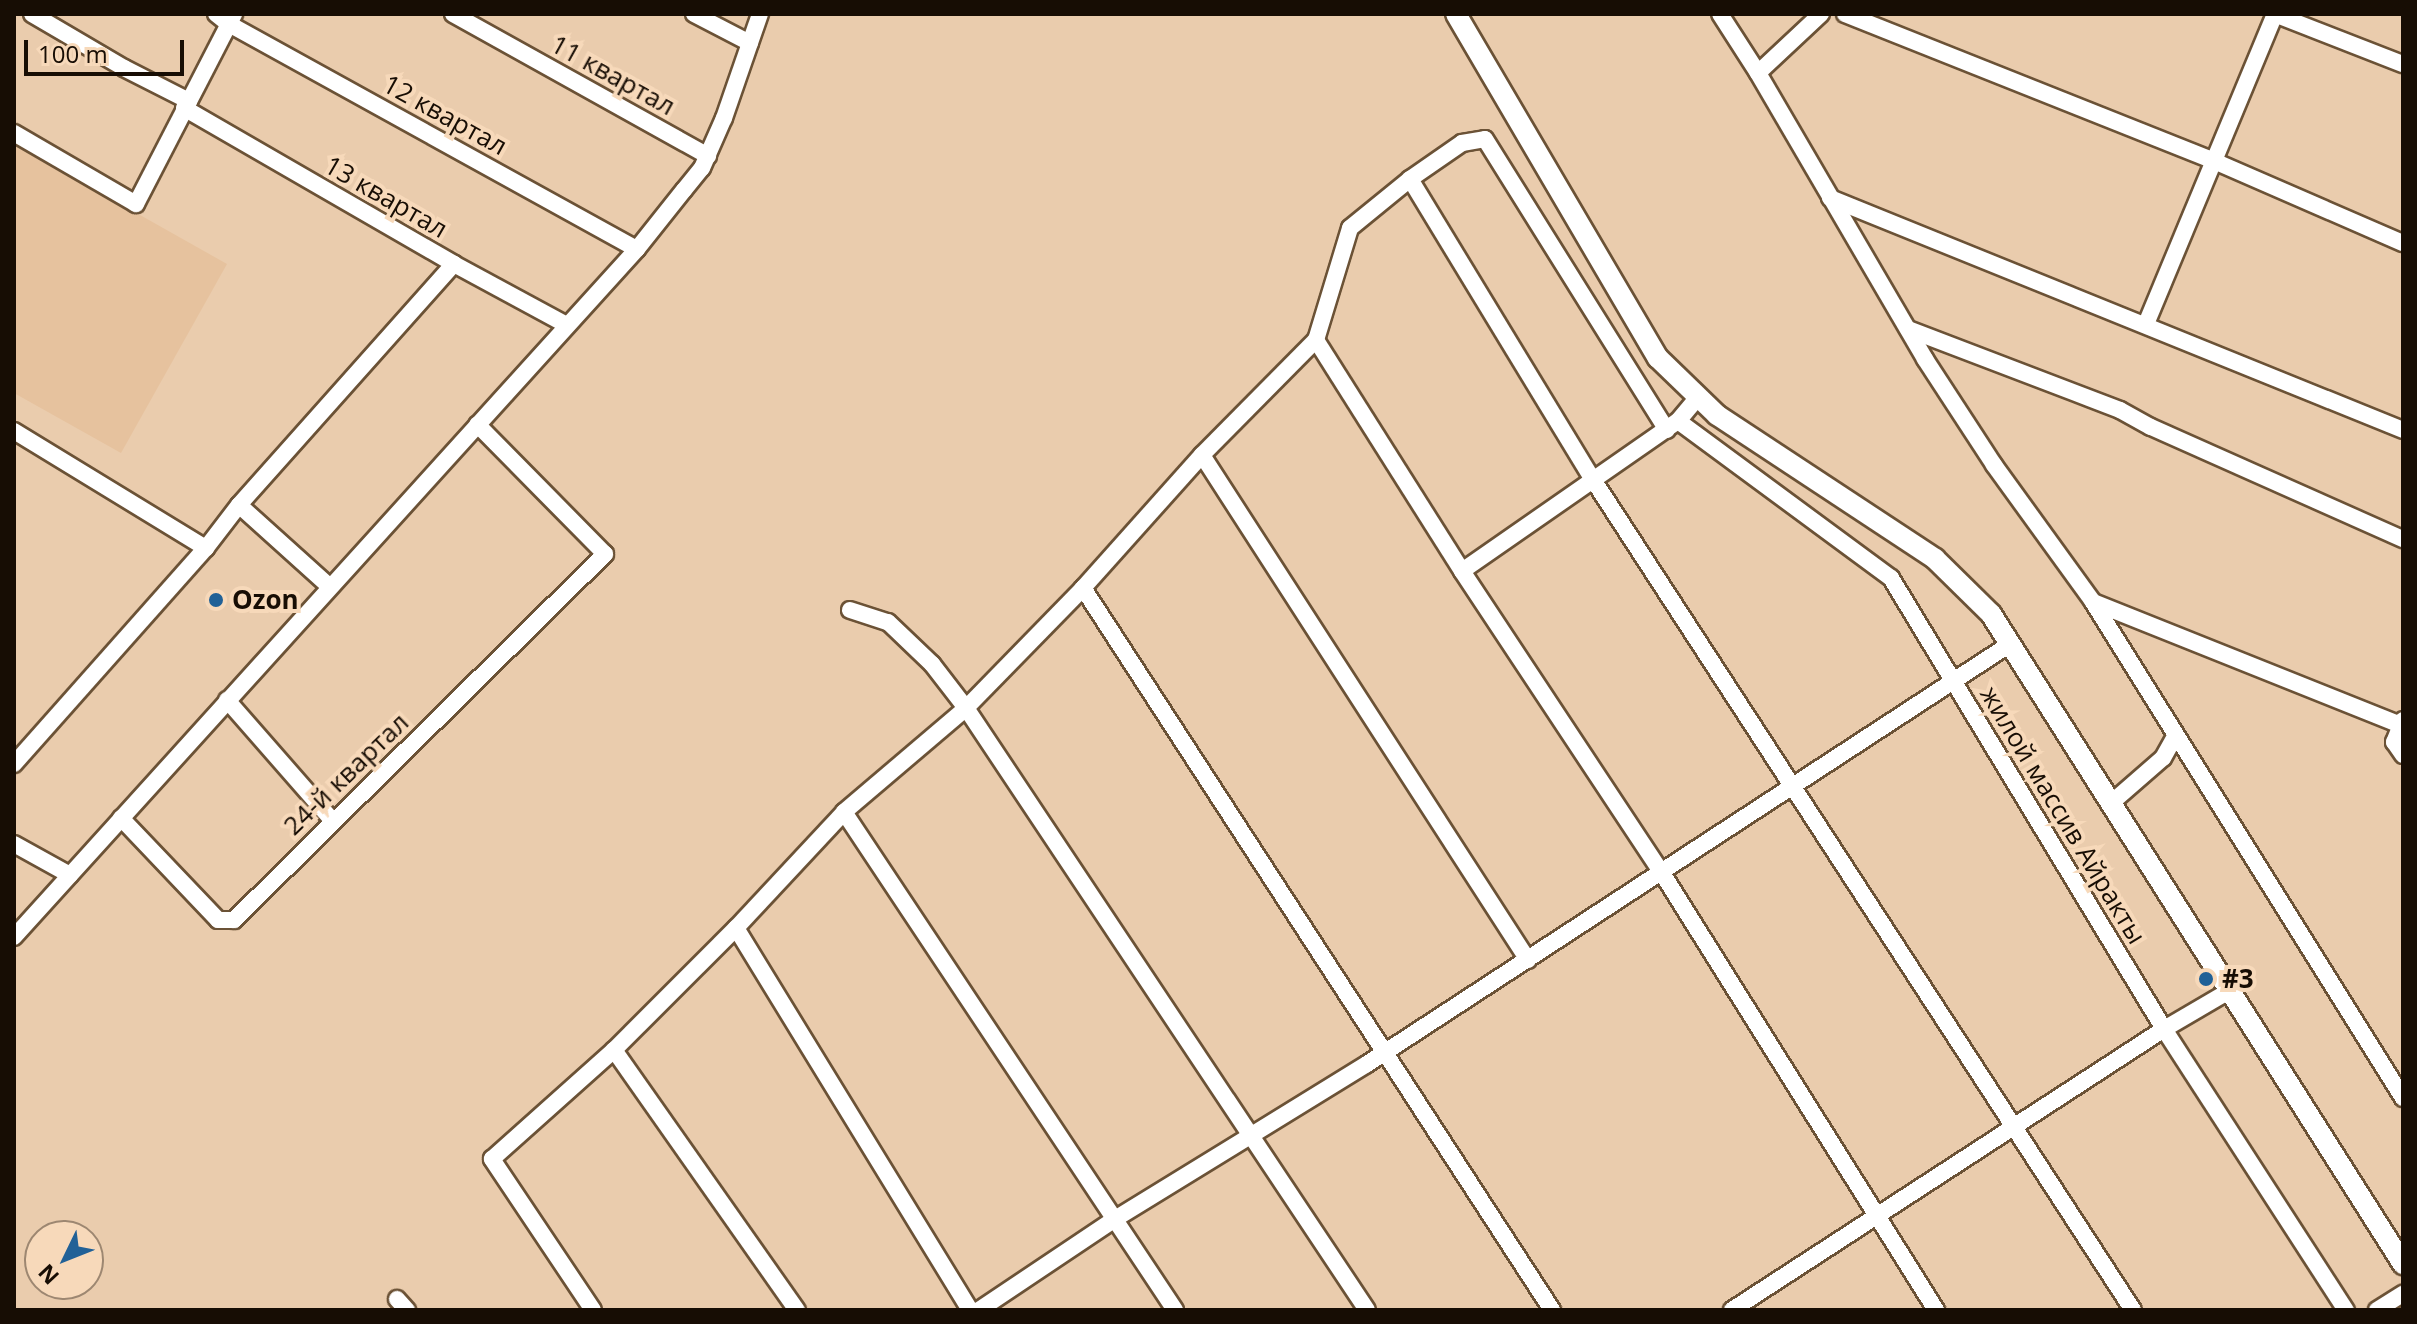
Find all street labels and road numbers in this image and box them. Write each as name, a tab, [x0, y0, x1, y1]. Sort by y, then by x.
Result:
street label: 11 квартал	[546, 28, 680, 122]
street label: 12 квартал	[378, 68, 512, 162]
street label: 13 квартал	[319, 149, 453, 245]
street label: жилой массив Айракты	[1974, 681, 2152, 949]
street label: 24-й квартал	[277, 707, 415, 841]

